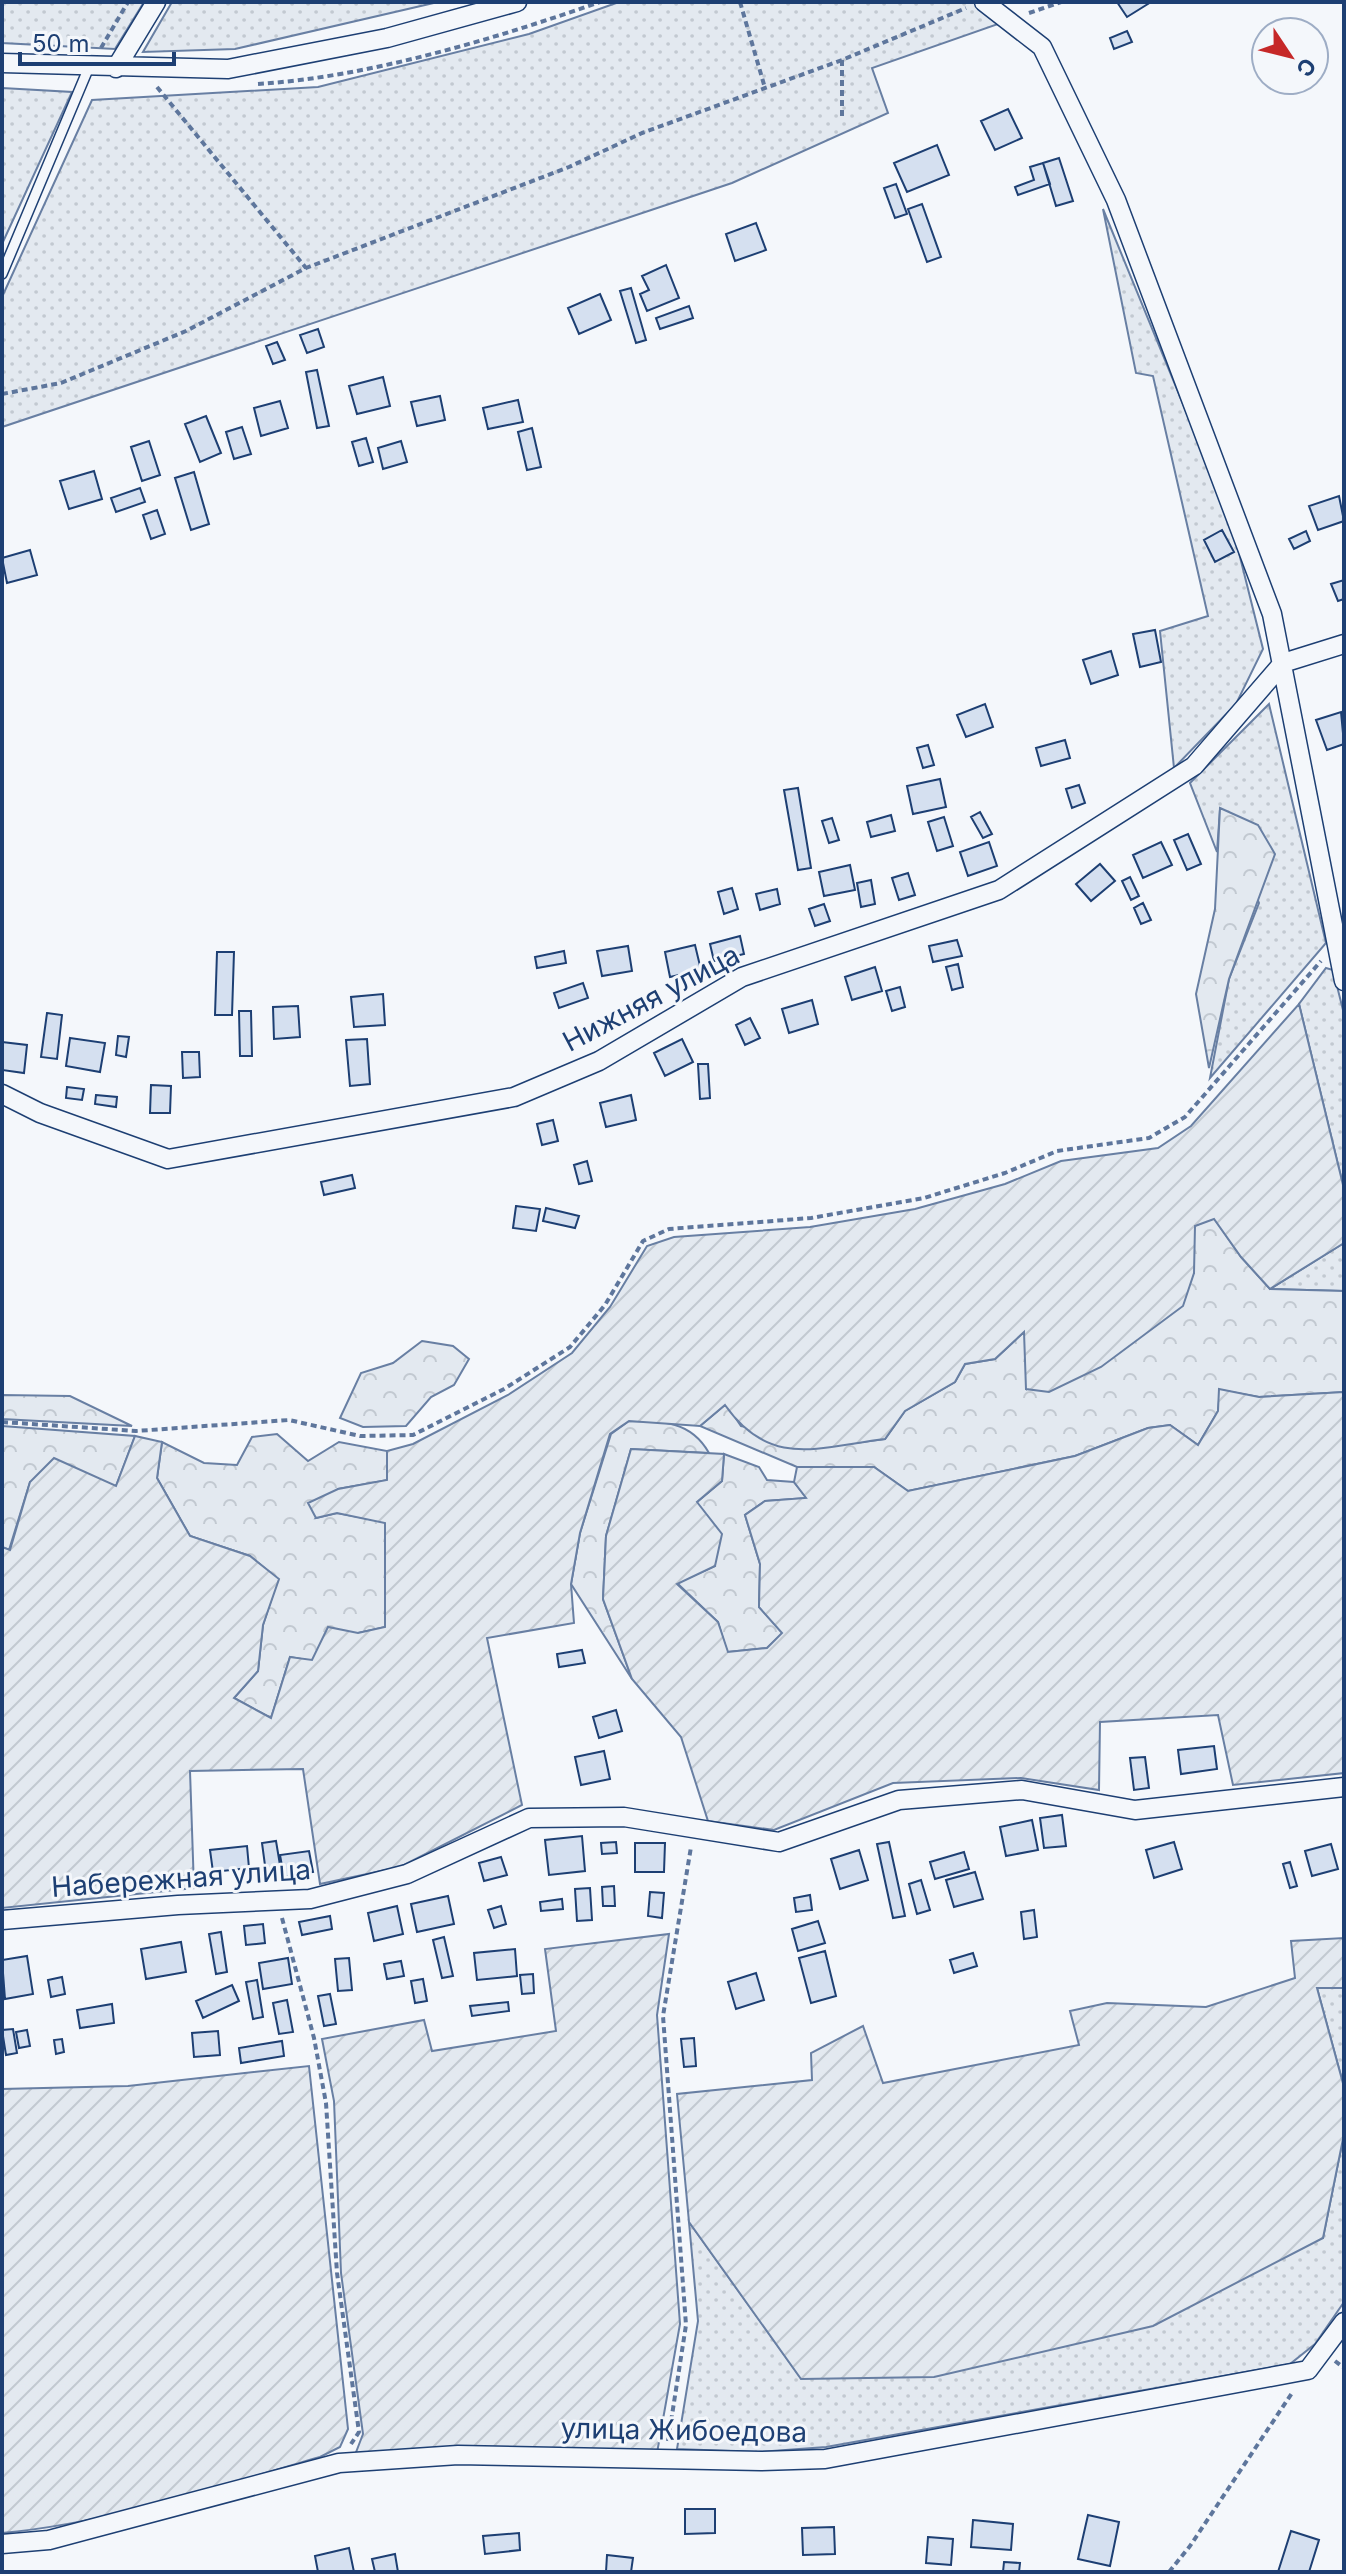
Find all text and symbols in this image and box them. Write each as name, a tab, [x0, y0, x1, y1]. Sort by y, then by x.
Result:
scale bar	[20, 16, 174, 66]
north arrow	[1250, 16, 1330, 96]
text: 50 m	[32, 29, 90, 58]
text: С	[1291, 53, 1322, 82]
street label: Нижняя улица	[557, 937, 745, 1059]
street label: Набережная улица	[50, 1852, 312, 1904]
street label: улица Жибоедова	[560, 2411, 808, 2449]

